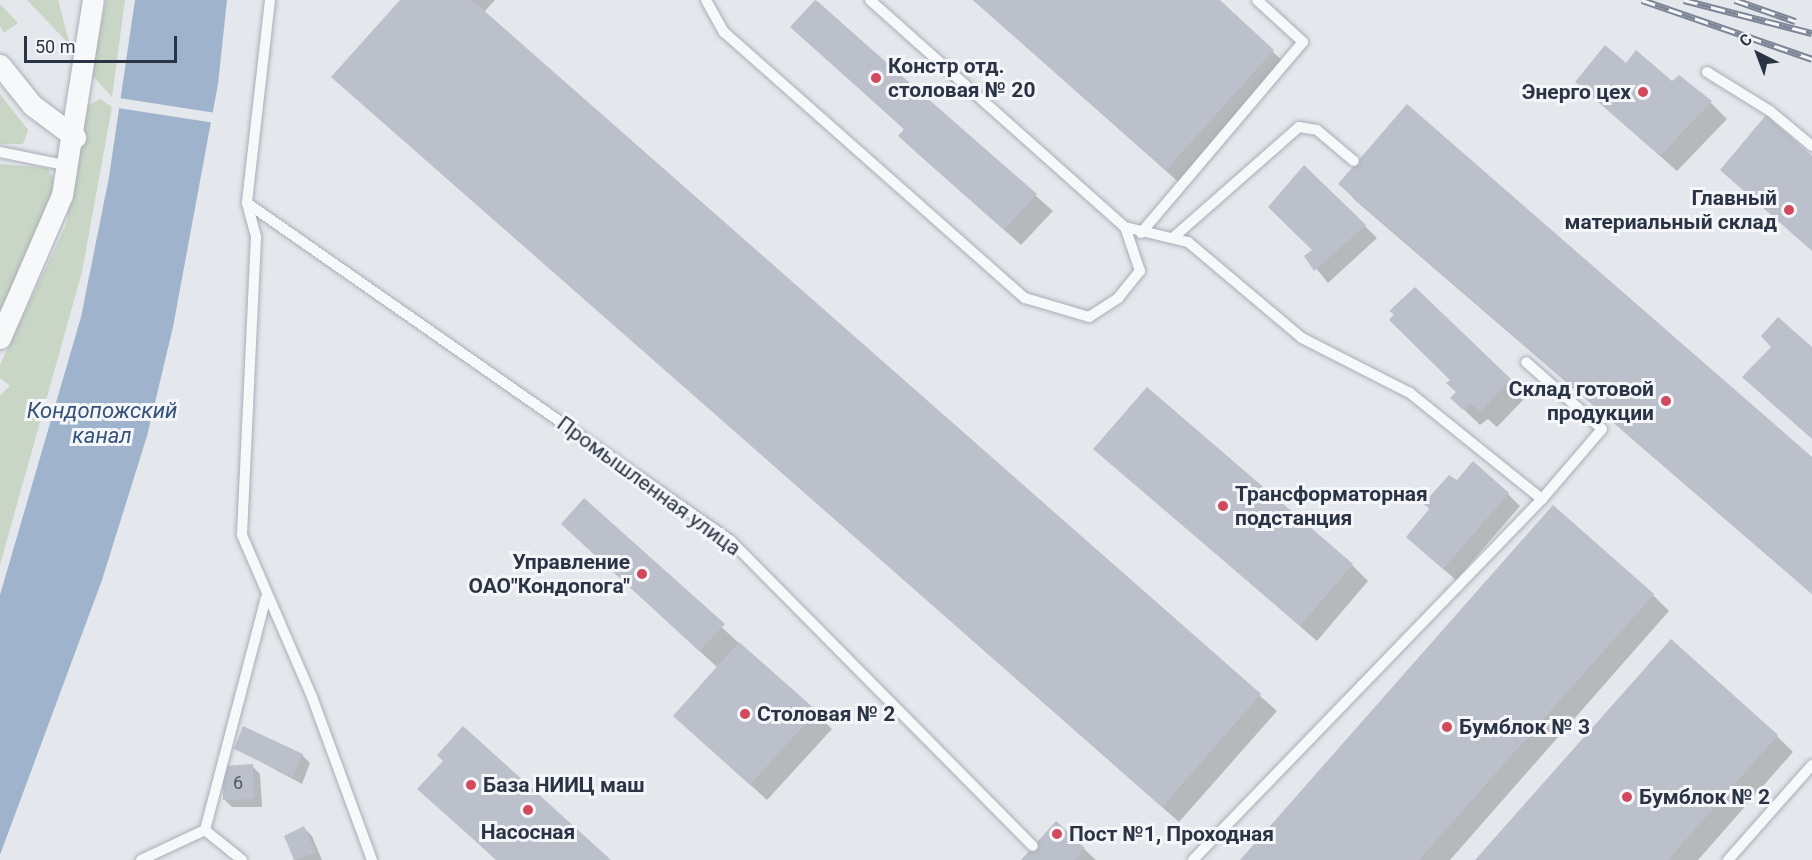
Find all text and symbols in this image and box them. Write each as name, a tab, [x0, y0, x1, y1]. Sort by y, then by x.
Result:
scale bar	[27, 24, 180, 62]
north arrow	[1728, 24, 1788, 84]
text: С	[1735, 30, 1756, 51]
text: 50 m	[35, 36, 75, 57]
place label: Констр отд. столовая № 20	[888, 53, 1035, 103]
marker: Констр отд. столовая № 20	[869, 71, 883, 85]
place label: Энерго цех	[1522, 79, 1631, 105]
marker: Энерго цех	[1636, 85, 1650, 99]
place label: Главный материальный склад	[1565, 185, 1777, 235]
marker: Главный материальный склад	[1782, 203, 1796, 217]
place label: Склад готовой продукции	[1509, 376, 1654, 426]
marker: Склад готовой продукции	[1659, 394, 1673, 408]
water label: Кондопожский канал	[27, 397, 177, 448]
street label: Промышленная улица	[552, 411, 746, 561]
place label: Трансформаторная подстанция	[1235, 481, 1428, 531]
marker: Трансформаторная подстанция	[1216, 499, 1230, 513]
place label: Управление ОАО"Кондопога"	[468, 549, 630, 599]
marker: Управление ОАО"Кондопога"	[635, 567, 649, 581]
place label: Столовая № 2	[757, 701, 895, 727]
marker: Столовая № 2	[738, 707, 752, 721]
place label: Бумблок № 3	[1459, 714, 1590, 740]
marker: Бумблок № 3	[1440, 720, 1454, 734]
house number: 6	[233, 772, 243, 794]
place label: База НИИЦ маш	[483, 772, 645, 798]
marker: База НИИЦ маш	[464, 778, 478, 792]
place label: Бумблок № 2	[1639, 784, 1770, 810]
marker: Бумблок № 2	[1620, 790, 1634, 804]
marker: Насосная	[521, 803, 535, 817]
place label: Насосная	[481, 819, 575, 845]
place label: Пост №1, Проходная	[1069, 821, 1274, 847]
marker: Пост №1, Проходная	[1050, 827, 1064, 841]

